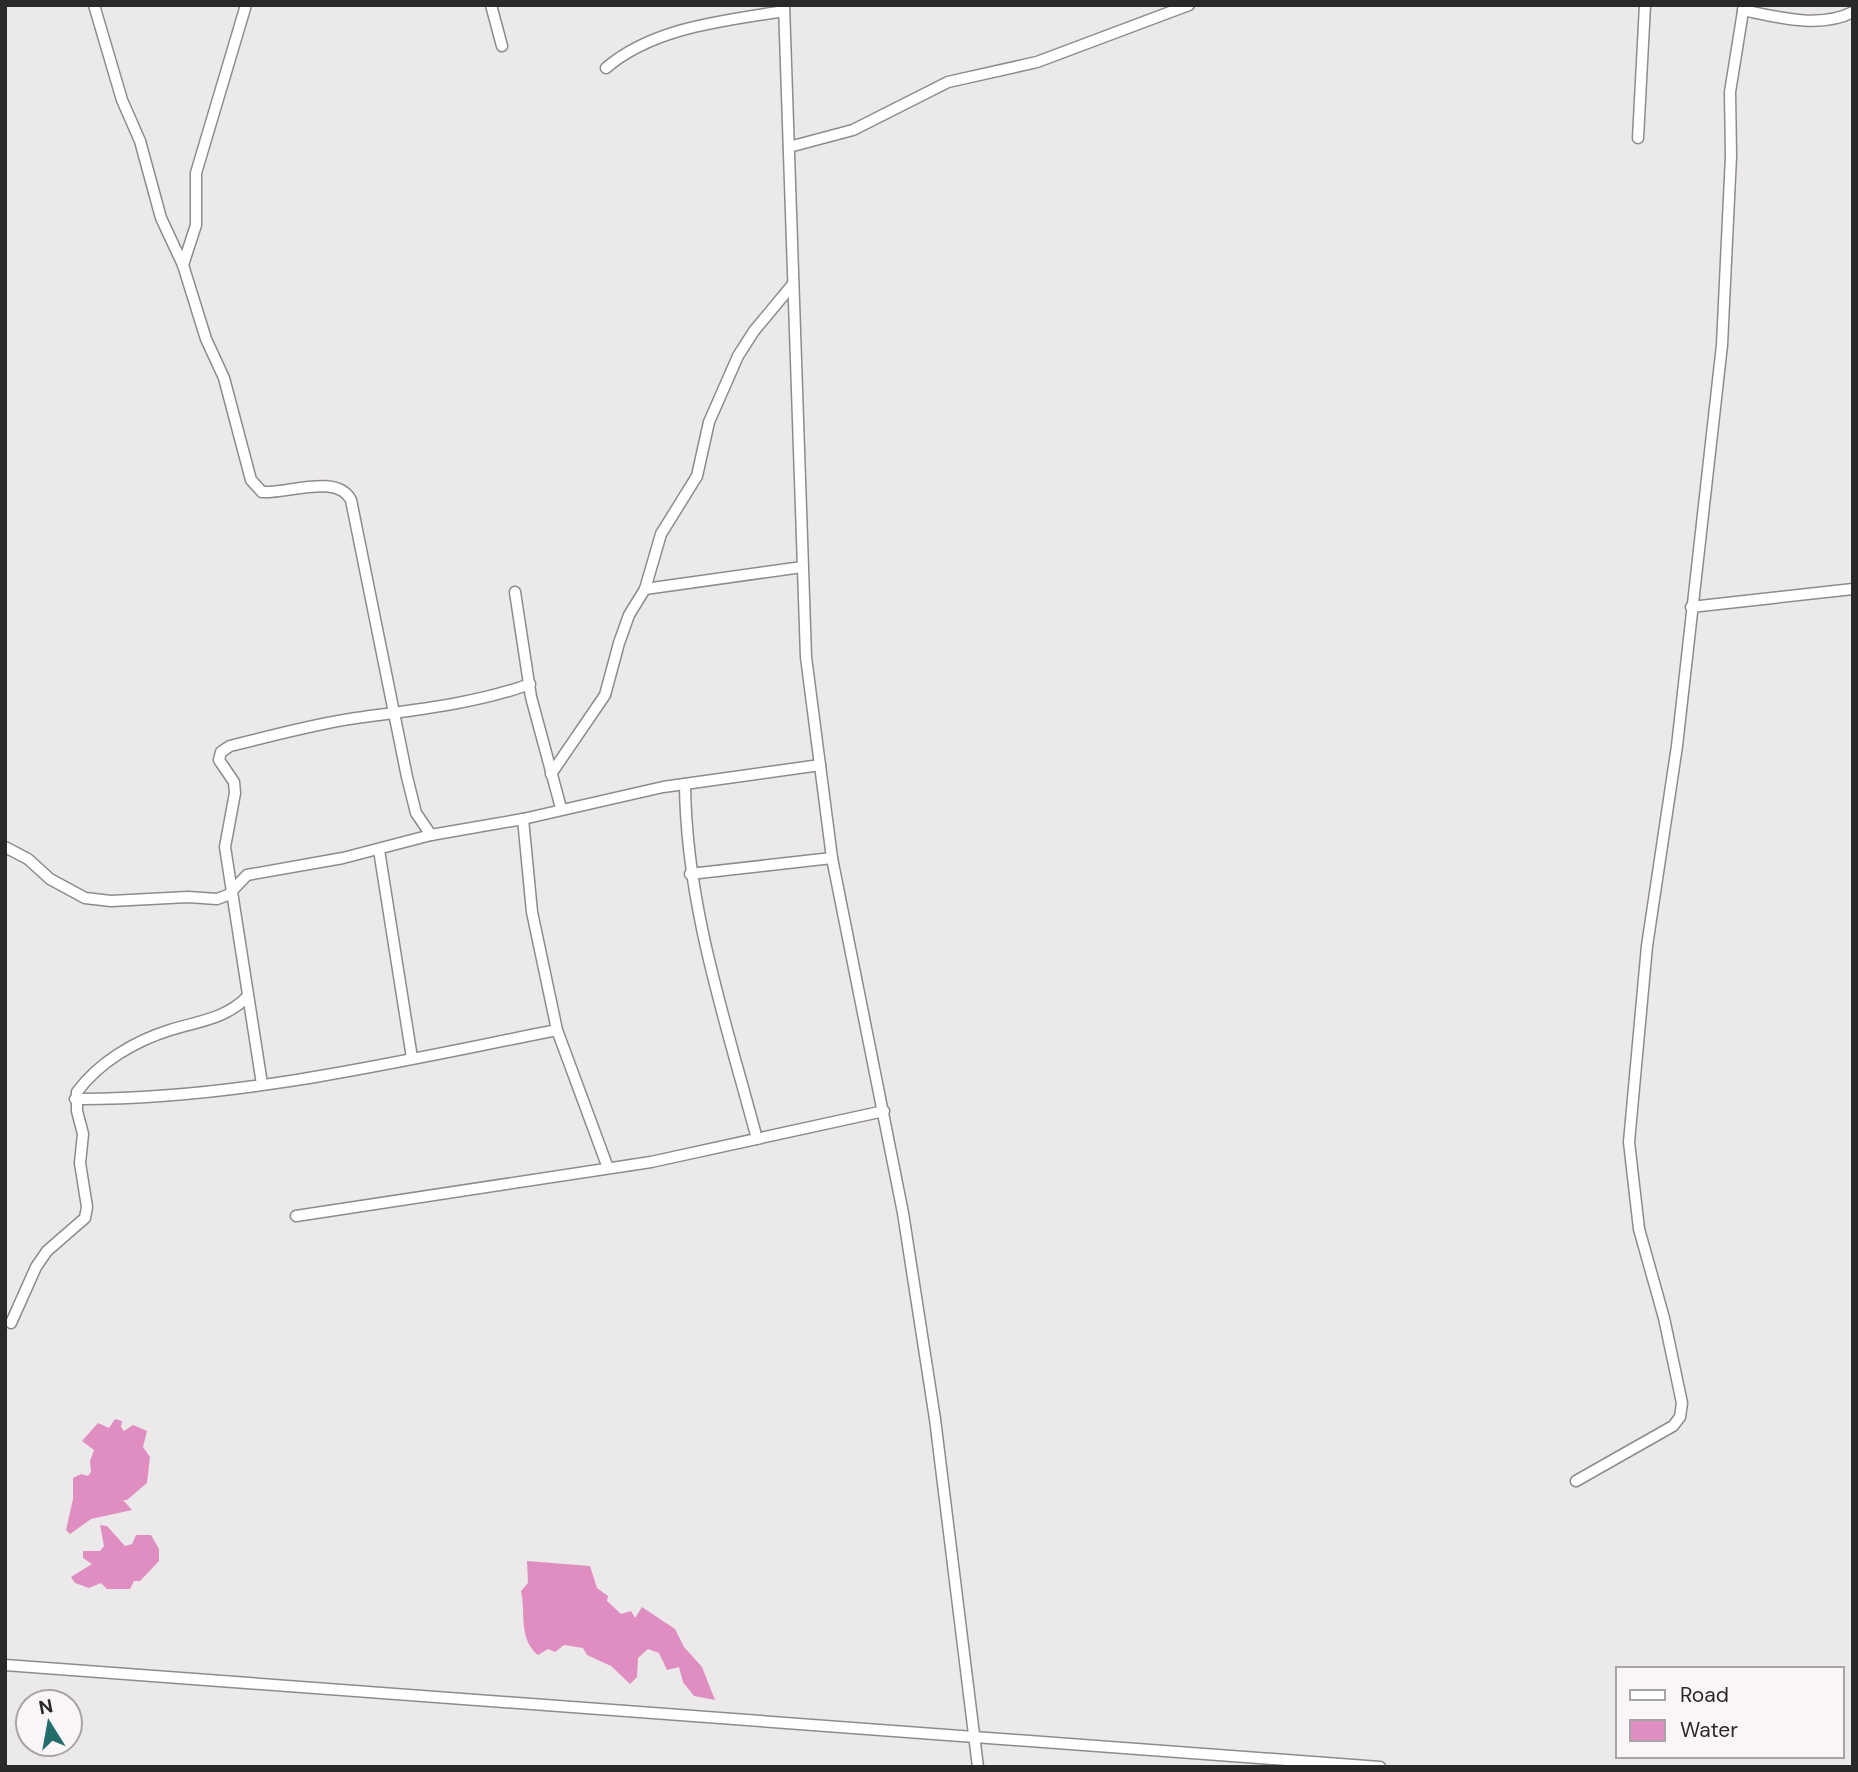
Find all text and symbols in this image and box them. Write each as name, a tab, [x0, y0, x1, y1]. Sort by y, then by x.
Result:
legend	[1616, 1667, 1844, 1758]
text: Road	[1680, 1681, 1729, 1709]
north arrow	[14, 1688, 84, 1758]
text: N	[37, 1693, 55, 1720]
text: Water	[1680, 1716, 1738, 1744]

